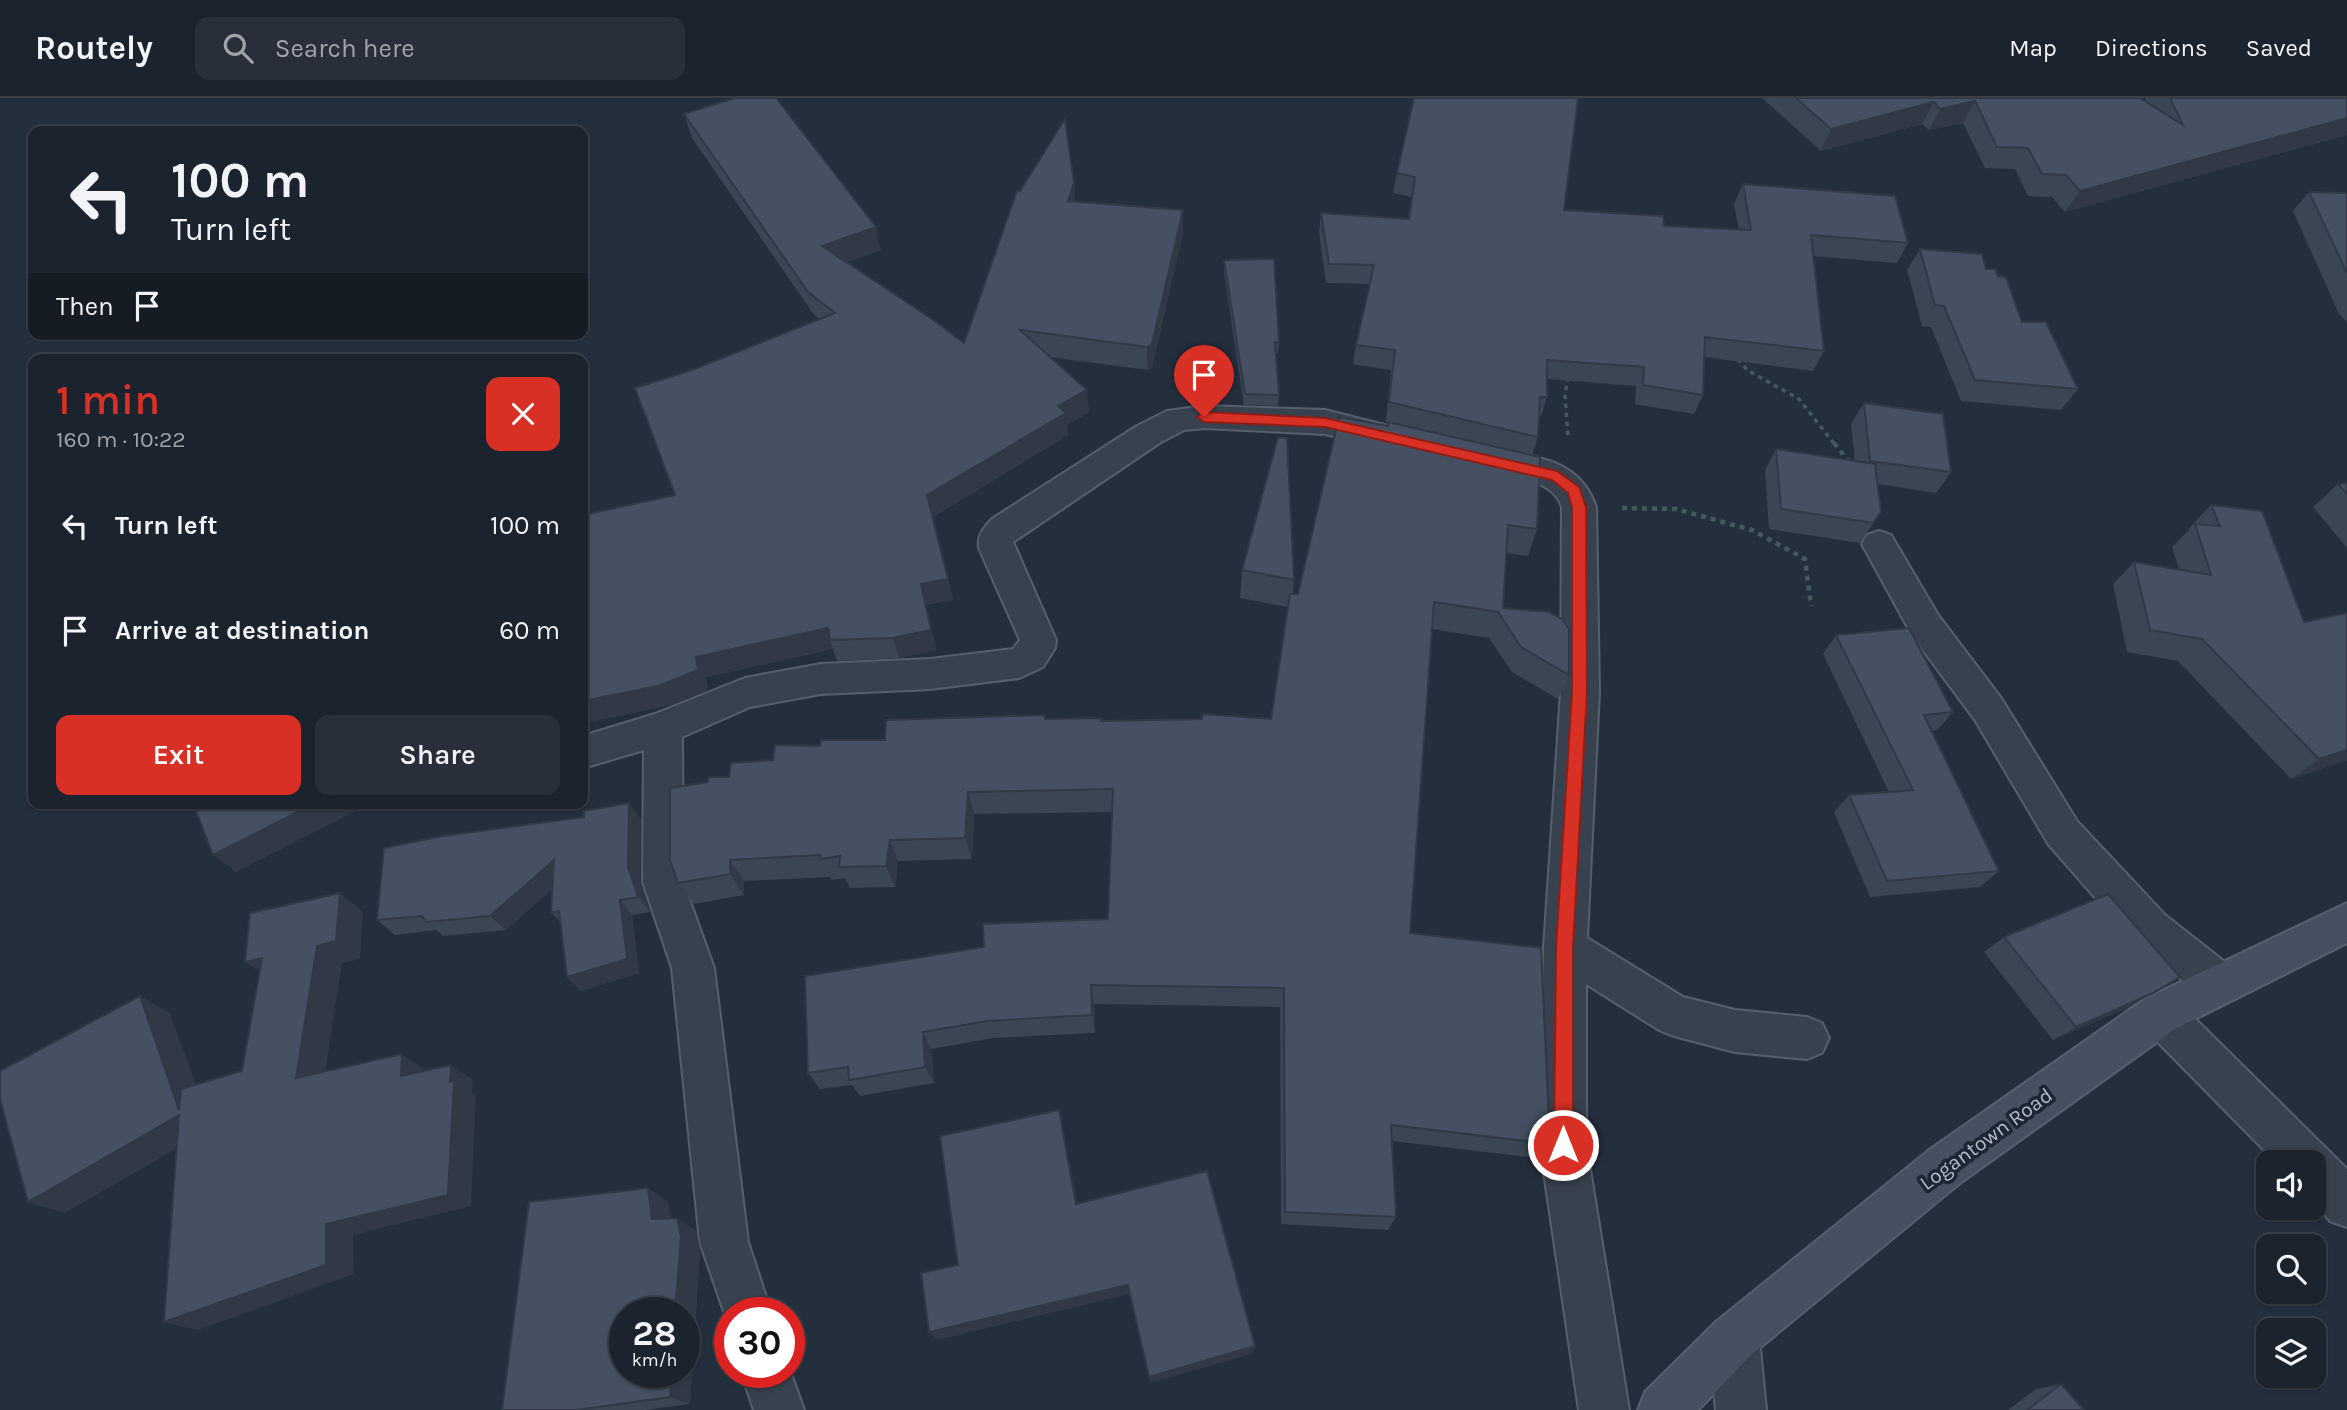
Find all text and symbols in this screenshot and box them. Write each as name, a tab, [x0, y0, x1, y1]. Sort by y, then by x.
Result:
search box	[195, 17, 685, 80]
text: Routely	[35, 29, 153, 67]
icon: search	[219, 29, 257, 67]
text: Search here	[275, 33, 415, 64]
text: Map	[2009, 34, 2057, 62]
text: Directions	[2095, 34, 2208, 62]
text: Saved	[2246, 34, 2312, 62]
text: 100 m	[171, 152, 309, 209]
icon: left	[56, 154, 147, 245]
text: Turn left	[171, 211, 291, 248]
icon: arrive	[128, 287, 166, 325]
text: Then	[56, 291, 114, 322]
pin	[1174, 345, 1234, 417]
icon: arrive	[1185, 356, 1223, 394]
text: 1 min	[56, 375, 160, 425]
button: close	[486, 377, 560, 451]
text: 160 m · 10:22	[56, 426, 186, 453]
icon: left	[56, 507, 94, 545]
text: Turn left	[115, 510, 217, 541]
text: 100 m	[490, 510, 560, 541]
icon: arrive	[56, 612, 94, 650]
text: Arrive at destination	[115, 615, 369, 646]
text: 60 m	[499, 615, 560, 646]
button: Exit	[56, 715, 301, 795]
button: Share	[315, 715, 560, 795]
street label: Logantown Road	[1915, 1083, 2057, 1195]
position arrow	[1526, 1108, 1600, 1182]
map controls	[2256, 1150, 2326, 1388]
button: sound	[2256, 1150, 2326, 1220]
button: search	[2256, 1234, 2326, 1304]
speed limit sign: 30	[714, 1297, 805, 1388]
text: 28	[633, 1313, 676, 1354]
button: layers	[2256, 1318, 2326, 1388]
text: km/h	[632, 1349, 677, 1371]

